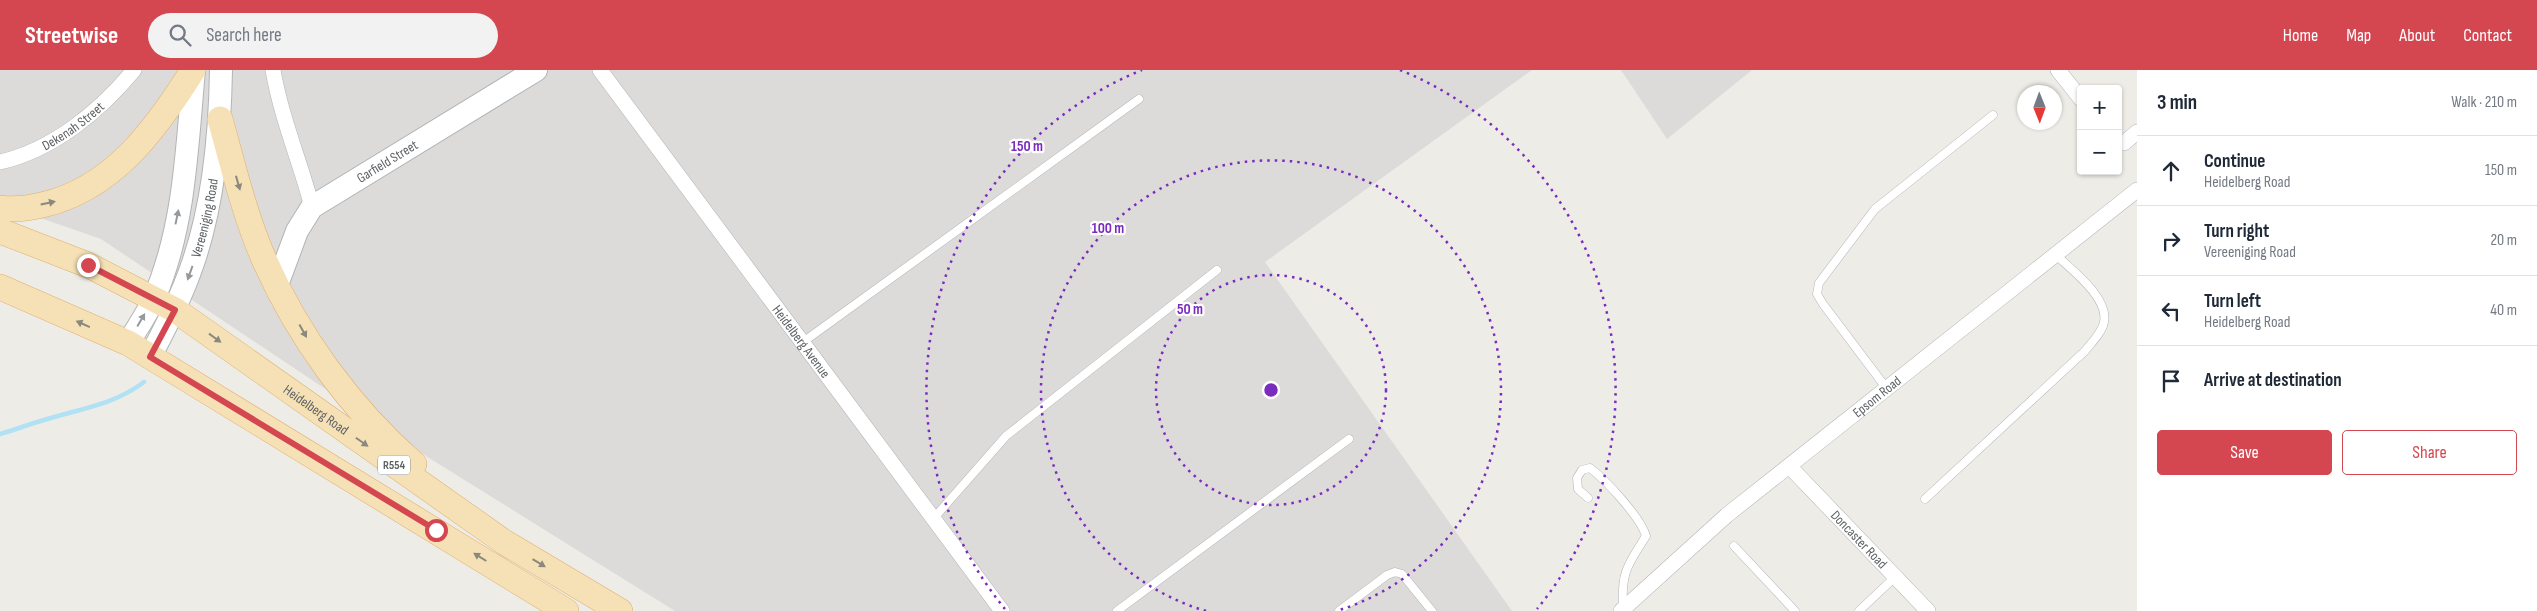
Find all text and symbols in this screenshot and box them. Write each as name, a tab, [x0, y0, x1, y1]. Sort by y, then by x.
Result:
search box	[148, 13, 498, 58]
text: Streetwise	[25, 21, 118, 50]
icon: search	[166, 21, 194, 49]
text: Search here	[206, 24, 282, 47]
text: Home	[2283, 25, 2318, 46]
text: Map	[2346, 25, 2371, 46]
text: About	[2399, 25, 2435, 46]
text: Contact	[2463, 25, 2512, 46]
north arrow	[2017, 85, 2062, 130]
map controls	[2077, 85, 2122, 175]
button: +	[2077, 85, 2122, 130]
text: 3 min	[2157, 90, 2197, 115]
text: Walk · 210 m	[2451, 93, 2517, 112]
street label: Dekenah Street	[39, 98, 107, 154]
button: −	[2077, 130, 2122, 175]
street label: Garfield Street	[353, 136, 421, 186]
text: 150 m	[1011, 137, 1043, 156]
text: Continue	[2204, 150, 2265, 173]
icon: ahead	[2157, 157, 2185, 185]
text: 150 m	[2485, 161, 2517, 180]
text: Heidelberg Road	[2204, 173, 2290, 192]
one-way arrow	[235, 175, 243, 190]
street label: Vereeniging Road	[187, 177, 221, 260]
one-way arrow	[41, 199, 57, 207]
one-way arrow	[173, 209, 181, 224]
text: 100 m	[1092, 219, 1124, 238]
text: Turn right	[2204, 220, 2269, 243]
icon: right	[2157, 227, 2185, 255]
text: 20 m	[2490, 231, 2517, 250]
text: Vereeniging Road	[2204, 243, 2296, 262]
route end	[77, 254, 100, 277]
one-way arrow	[186, 266, 194, 281]
text: Turn left	[2204, 290, 2261, 313]
icon: left	[2157, 297, 2185, 325]
text: 50 m	[1177, 300, 1203, 319]
street label: Heidelberg Avenue	[769, 301, 834, 381]
text: 40 m	[2490, 301, 2517, 320]
text: Heidelberg Road	[2204, 313, 2290, 332]
one-way arrow	[137, 314, 146, 327]
one-way arrow	[76, 319, 90, 327]
one-way arrow	[299, 324, 307, 339]
one-way arrow	[208, 333, 222, 343]
icon: arrive	[2157, 367, 2185, 395]
text: Arrive at destination	[2204, 369, 2342, 392]
street label: Epsom Road	[1849, 372, 1904, 421]
street label: Heidelberg Road	[280, 381, 352, 438]
centre of rings	[1262, 381, 1280, 399]
button: Save	[2157, 430, 2332, 475]
button: Share	[2342, 430, 2517, 475]
one-way arrow	[355, 437, 368, 447]
road number: R554	[378, 456, 410, 474]
street label: Doncaster Road	[1827, 507, 1891, 572]
route start	[425, 519, 448, 542]
one-way arrow	[474, 553, 487, 562]
one-way arrow	[533, 558, 546, 567]

